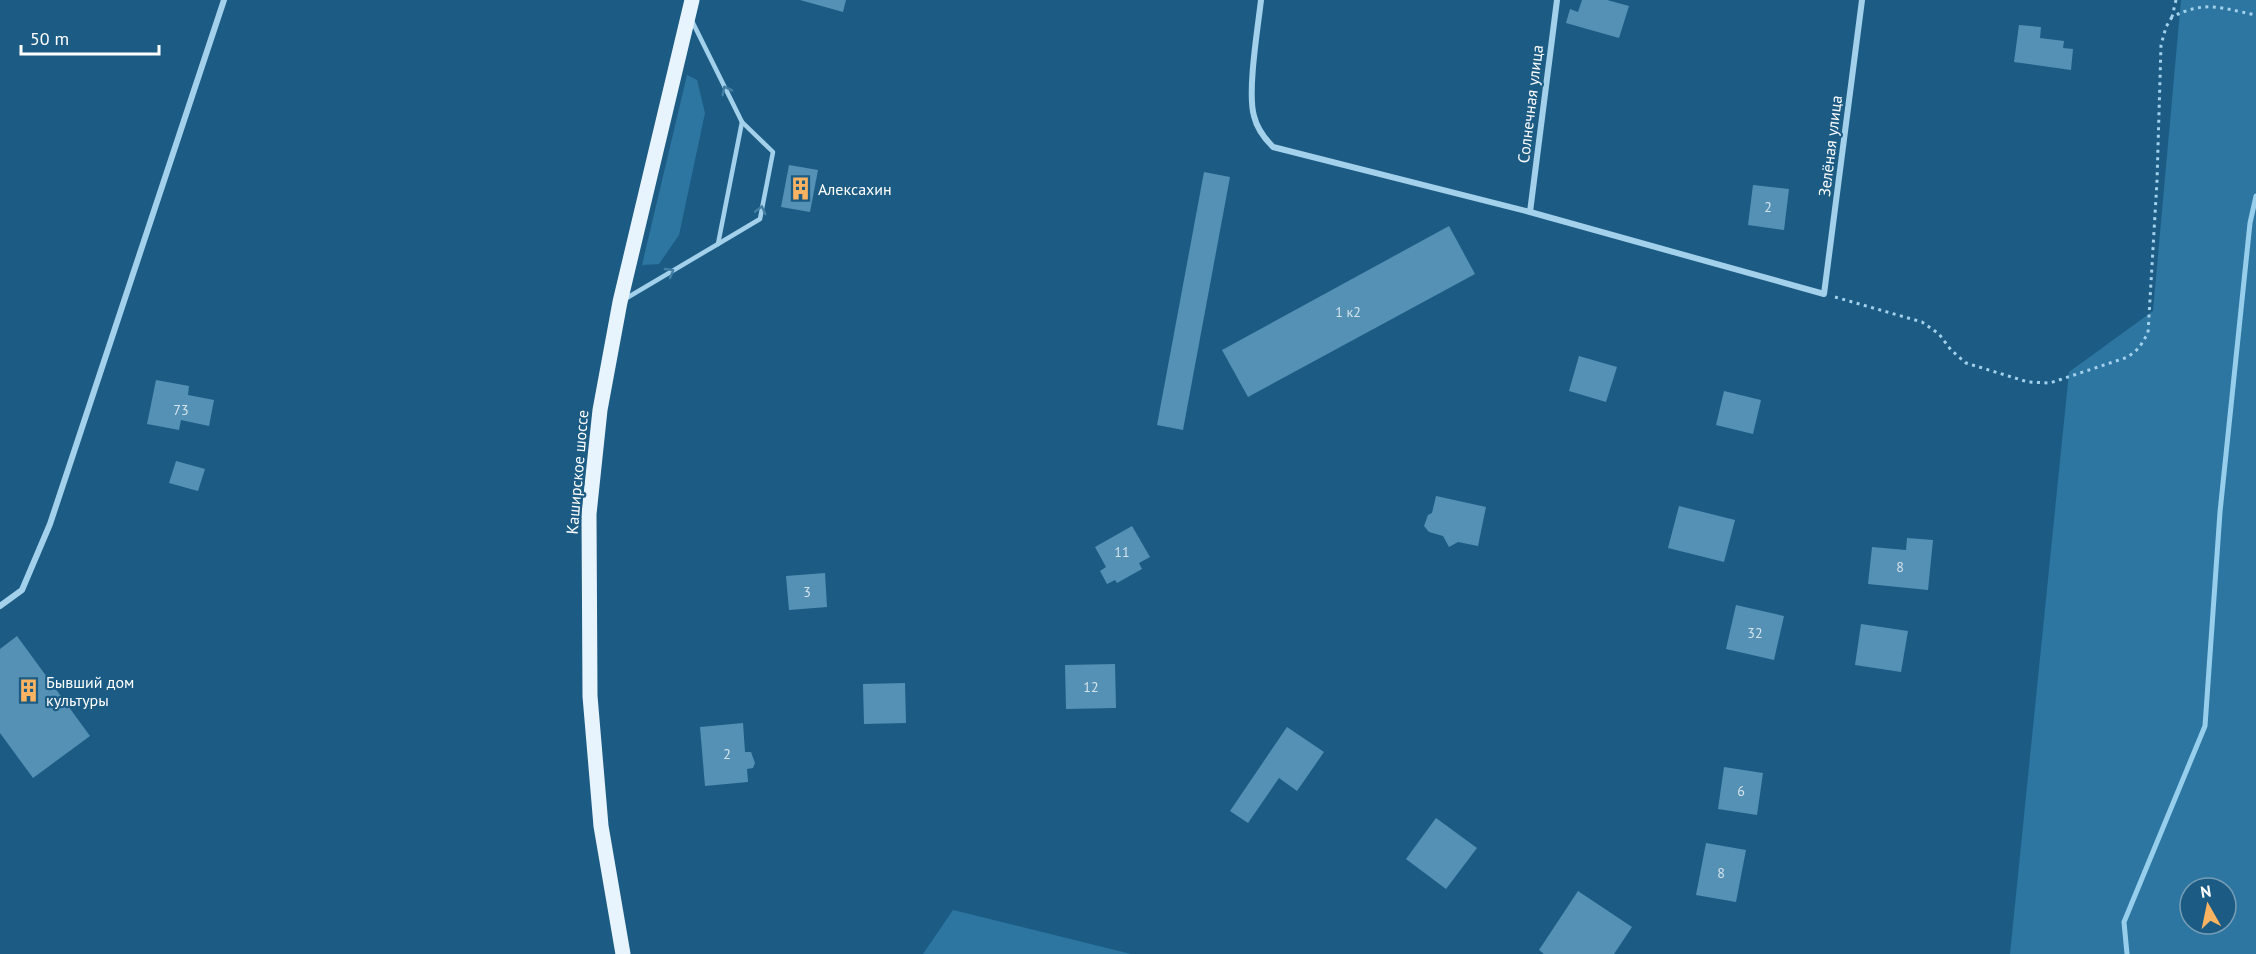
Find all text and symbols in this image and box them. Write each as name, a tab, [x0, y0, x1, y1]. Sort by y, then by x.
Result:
scale bar	[21, 18, 159, 56]
text: 50 m	[30, 27, 69, 50]
street label: Солнечная улица	[1513, 44, 1547, 164]
one-way arrow	[722, 85, 734, 96]
street label: Зелёная улица	[1814, 94, 1846, 198]
building icon: Алексахин	[787, 176, 813, 202]
place label: Алексахин	[818, 179, 892, 199]
house number: 2	[1764, 198, 1772, 216]
one-way arrow	[754, 205, 767, 215]
one-way arrow	[664, 268, 674, 280]
house number: 1 к2	[1335, 303, 1361, 321]
house number: 73	[173, 401, 189, 419]
street label: Каширское шоссе	[562, 409, 592, 535]
house number: 11	[1114, 543, 1130, 561]
house number: 8	[1896, 558, 1904, 576]
house number: 3	[803, 583, 811, 601]
house number: 32	[1747, 624, 1763, 642]
place label: Бывший дом культуры	[46, 672, 134, 710]
building icon: Бывший дом культуры	[15, 678, 41, 704]
house number: 12	[1083, 678, 1099, 696]
house number: 2	[723, 745, 731, 763]
house number: 6	[1737, 782, 1745, 800]
house number: 8	[1717, 864, 1725, 882]
north arrow	[2178, 876, 2238, 936]
text: N	[2199, 880, 2212, 902]

